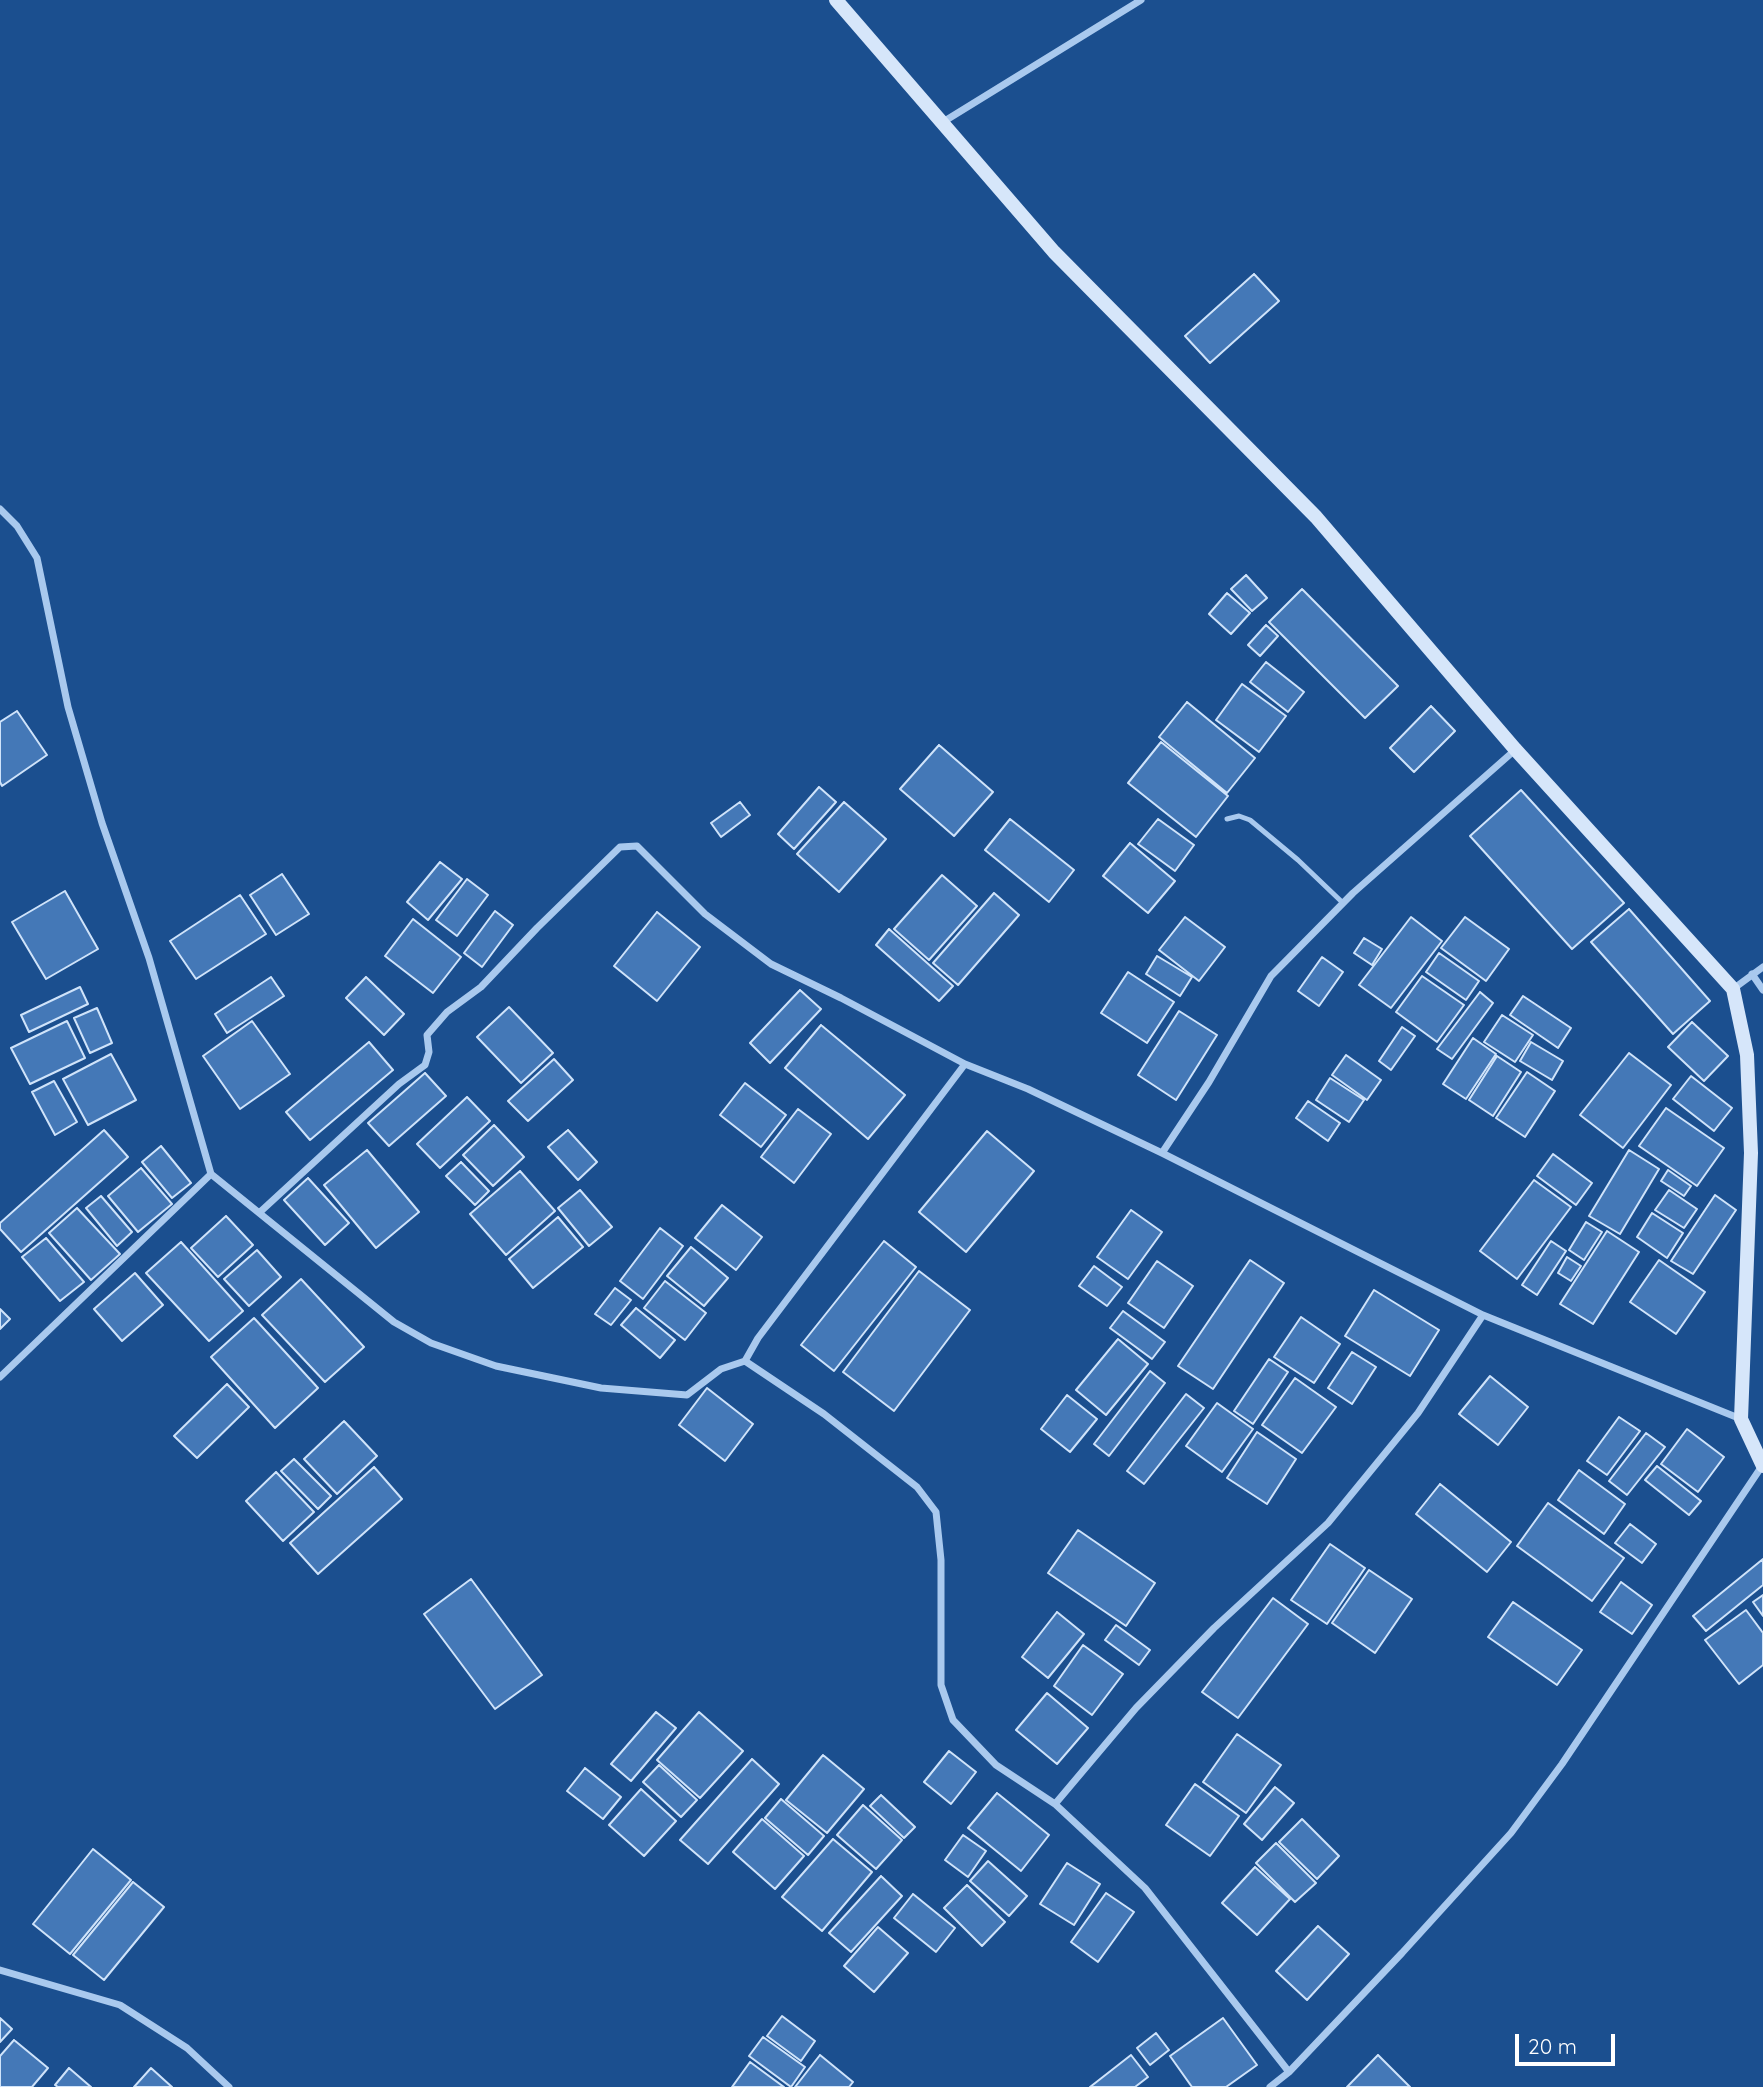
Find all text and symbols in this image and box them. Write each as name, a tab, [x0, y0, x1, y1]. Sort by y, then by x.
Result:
scale bar	[1518, 2021, 1618, 2064]
text: 20 m	[1528, 2033, 1577, 2059]

